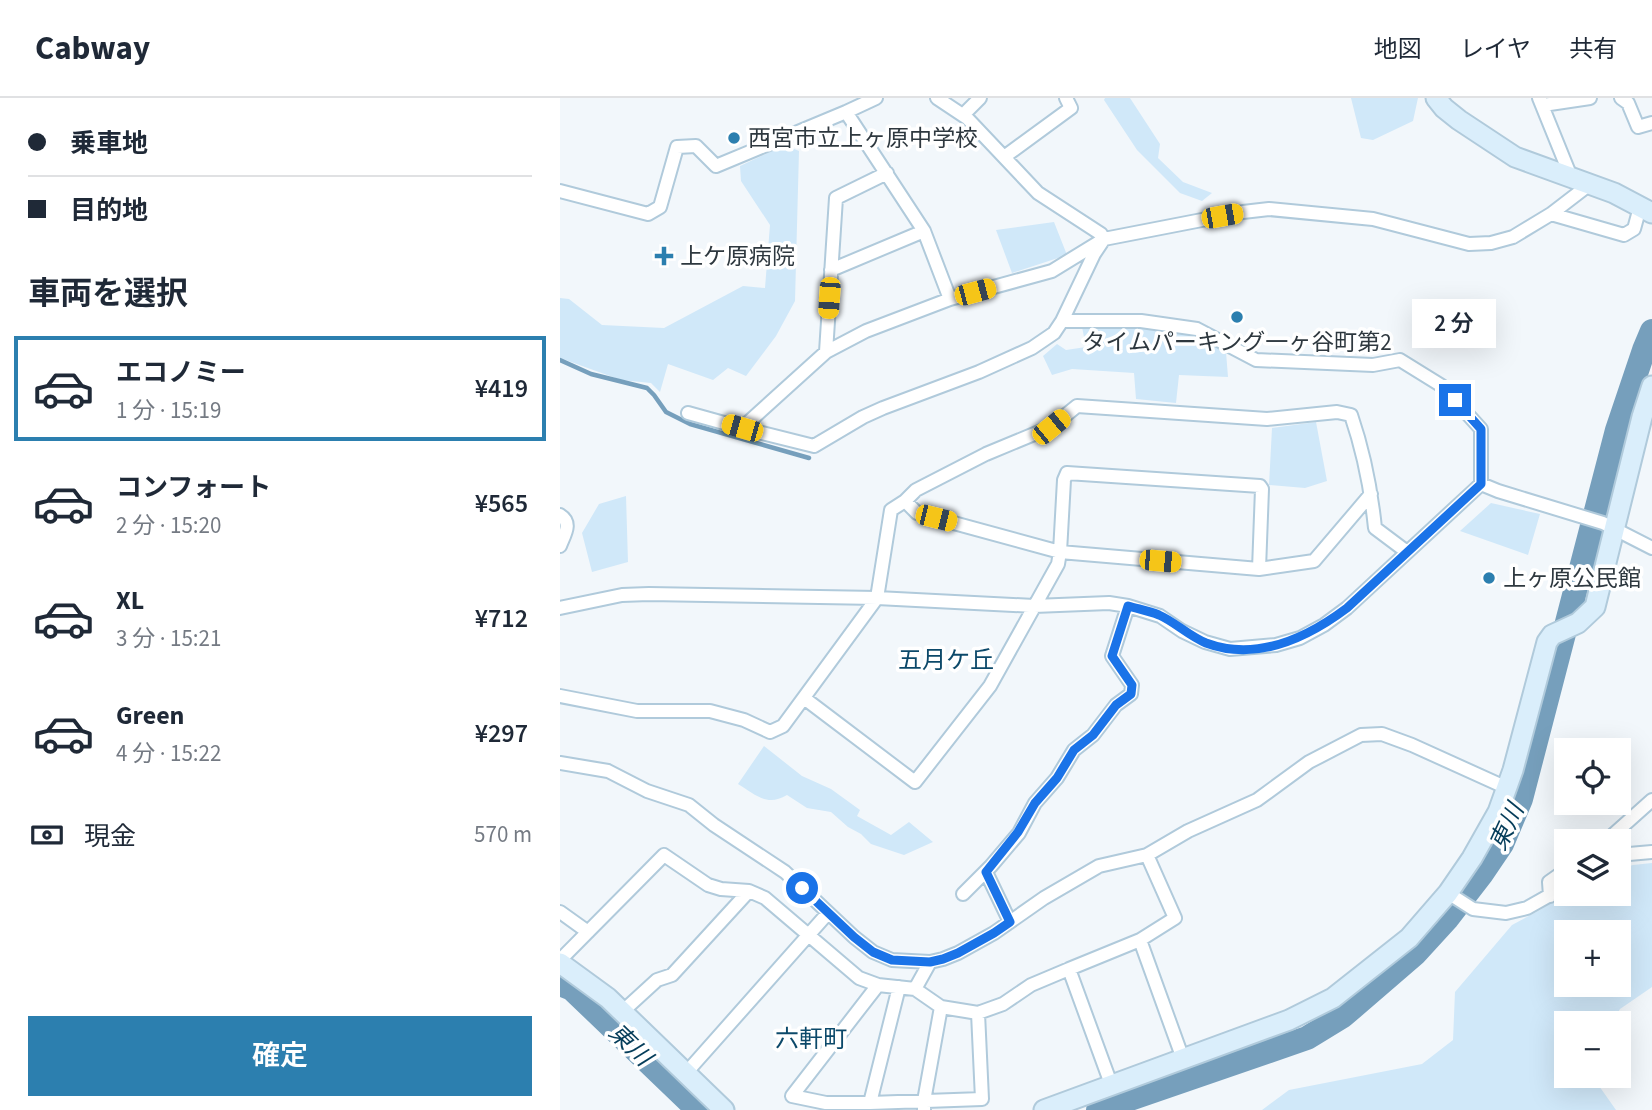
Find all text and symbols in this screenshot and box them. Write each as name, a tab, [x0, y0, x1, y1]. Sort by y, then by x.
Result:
text: Cabway	[35, 25, 150, 72]
text: 地図	[1374, 32, 1422, 67]
text: レイヤ	[1460, 32, 1531, 67]
text: 共有	[1569, 32, 1617, 67]
place label: 西宮市立上ヶ原中学校	[748, 122, 978, 155]
text: 乗車地	[70, 125, 148, 162]
marker: 西宮市立上ヶ原中学校	[726, 130, 742, 146]
text: 目的地	[70, 192, 148, 229]
car	[1200, 202, 1245, 230]
place label: 上ケ原病院	[680, 240, 795, 273]
marker: 上ケ原病院	[654, 246, 674, 266]
text: 車両を選択	[28, 271, 188, 317]
car	[818, 276, 841, 320]
car	[952, 276, 999, 308]
callout: 2 分	[1413, 299, 1497, 348]
text: 2 分	[1434, 307, 1474, 340]
marker: タイムパーキング一ヶ谷町第2	[1229, 309, 1245, 325]
place label: タイムパーキング一ヶ谷町第2	[1082, 326, 1392, 359]
text: エコノミー	[116, 354, 246, 391]
icon: car	[32, 357, 95, 420]
text: ¥419	[475, 370, 528, 407]
route end	[1439, 384, 1471, 416]
text: 1 分 · 15:19	[116, 394, 221, 427]
car	[1029, 406, 1074, 448]
car	[719, 412, 766, 444]
text: コンフォート	[116, 469, 271, 506]
icon: car	[32, 472, 95, 535]
text: ¥565	[475, 485, 528, 522]
car	[914, 503, 959, 533]
text: 2 分 · 15:20	[116, 509, 221, 542]
car	[1139, 549, 1182, 573]
place label: 上ヶ原公民館	[1503, 562, 1641, 595]
marker: 上ヶ原公民館	[1481, 570, 1497, 586]
text: XL	[116, 582, 144, 619]
icon: car	[32, 587, 95, 650]
text: ¥712	[475, 600, 528, 637]
text: 3 分 · 15:21	[116, 622, 221, 655]
district label: 五月ケ丘	[898, 643, 994, 678]
text: Green	[116, 697, 184, 734]
icon: car	[32, 702, 95, 765]
text: ¥297	[475, 715, 528, 752]
text: 4 分 · 15:22	[116, 737, 221, 770]
map controls	[1554, 738, 1631, 1088]
button: locate	[1554, 738, 1631, 815]
water label: 東川	[1481, 795, 1534, 856]
icon: cash	[28, 816, 66, 854]
text: 現金	[84, 818, 136, 855]
text: 570 m	[474, 818, 532, 851]
button: layers	[1554, 829, 1631, 906]
route start	[786, 872, 818, 904]
button: +	[1554, 920, 1631, 997]
button: −	[1554, 1011, 1631, 1088]
button: 確定	[28, 1016, 532, 1096]
water label: 東川	[601, 1016, 662, 1076]
district label: 六軒町	[775, 1022, 847, 1057]

